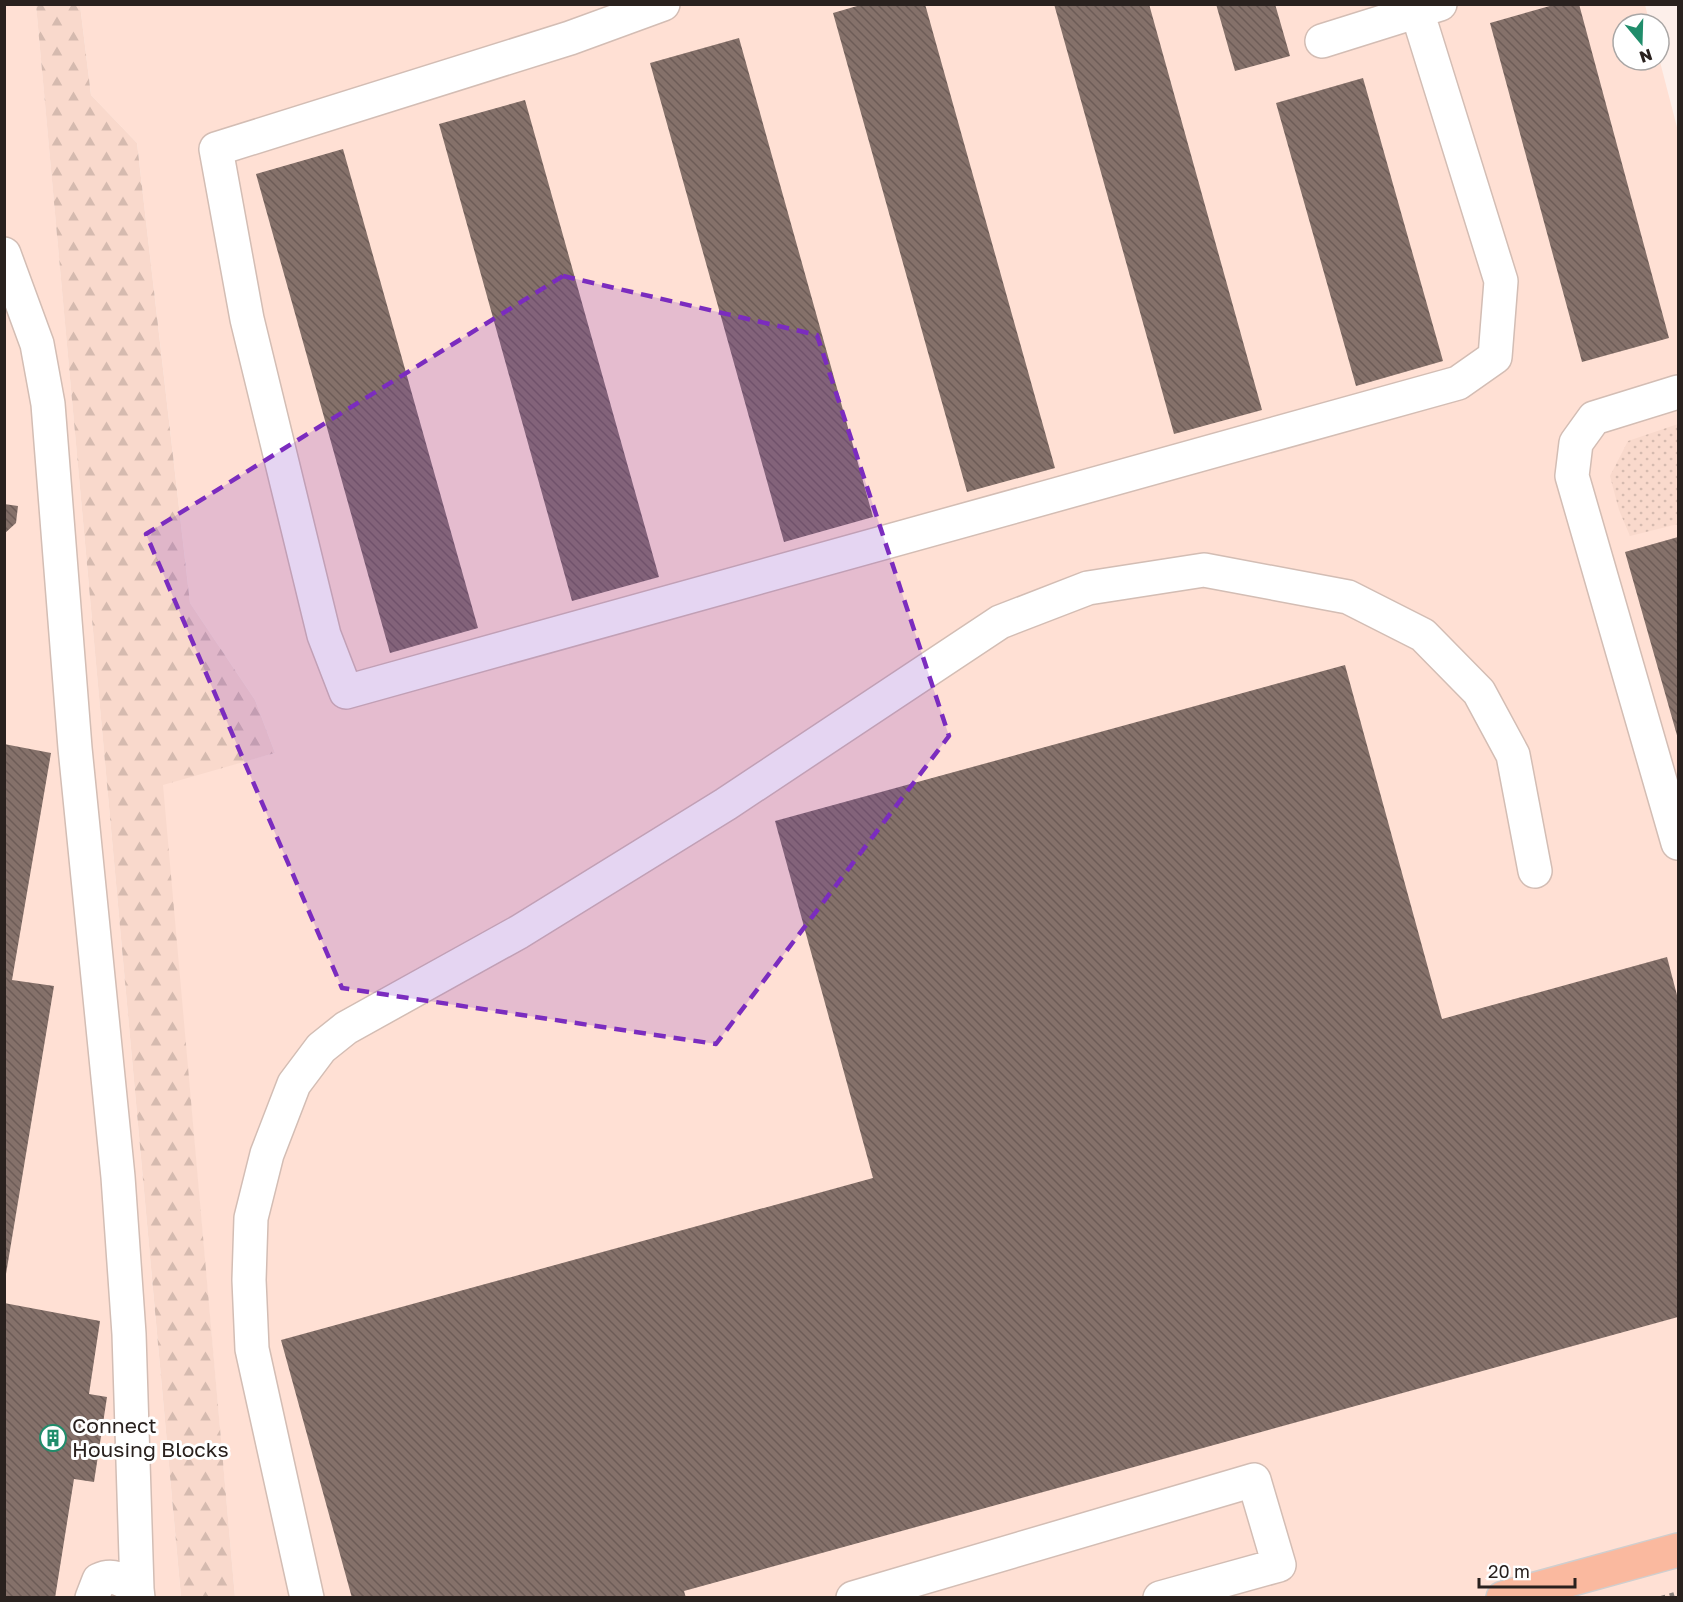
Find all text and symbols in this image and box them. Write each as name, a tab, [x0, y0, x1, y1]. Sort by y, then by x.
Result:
north arrow	[1611, 12, 1671, 72]
text: N	[1637, 45, 1655, 68]
place label: Connect Housing Blocks	[72, 1412, 229, 1462]
building icon: Connect Housing Blocks	[38, 1423, 68, 1453]
scale bar	[1479, 1551, 1575, 1589]
text: 20 m	[1488, 1560, 1530, 1582]

